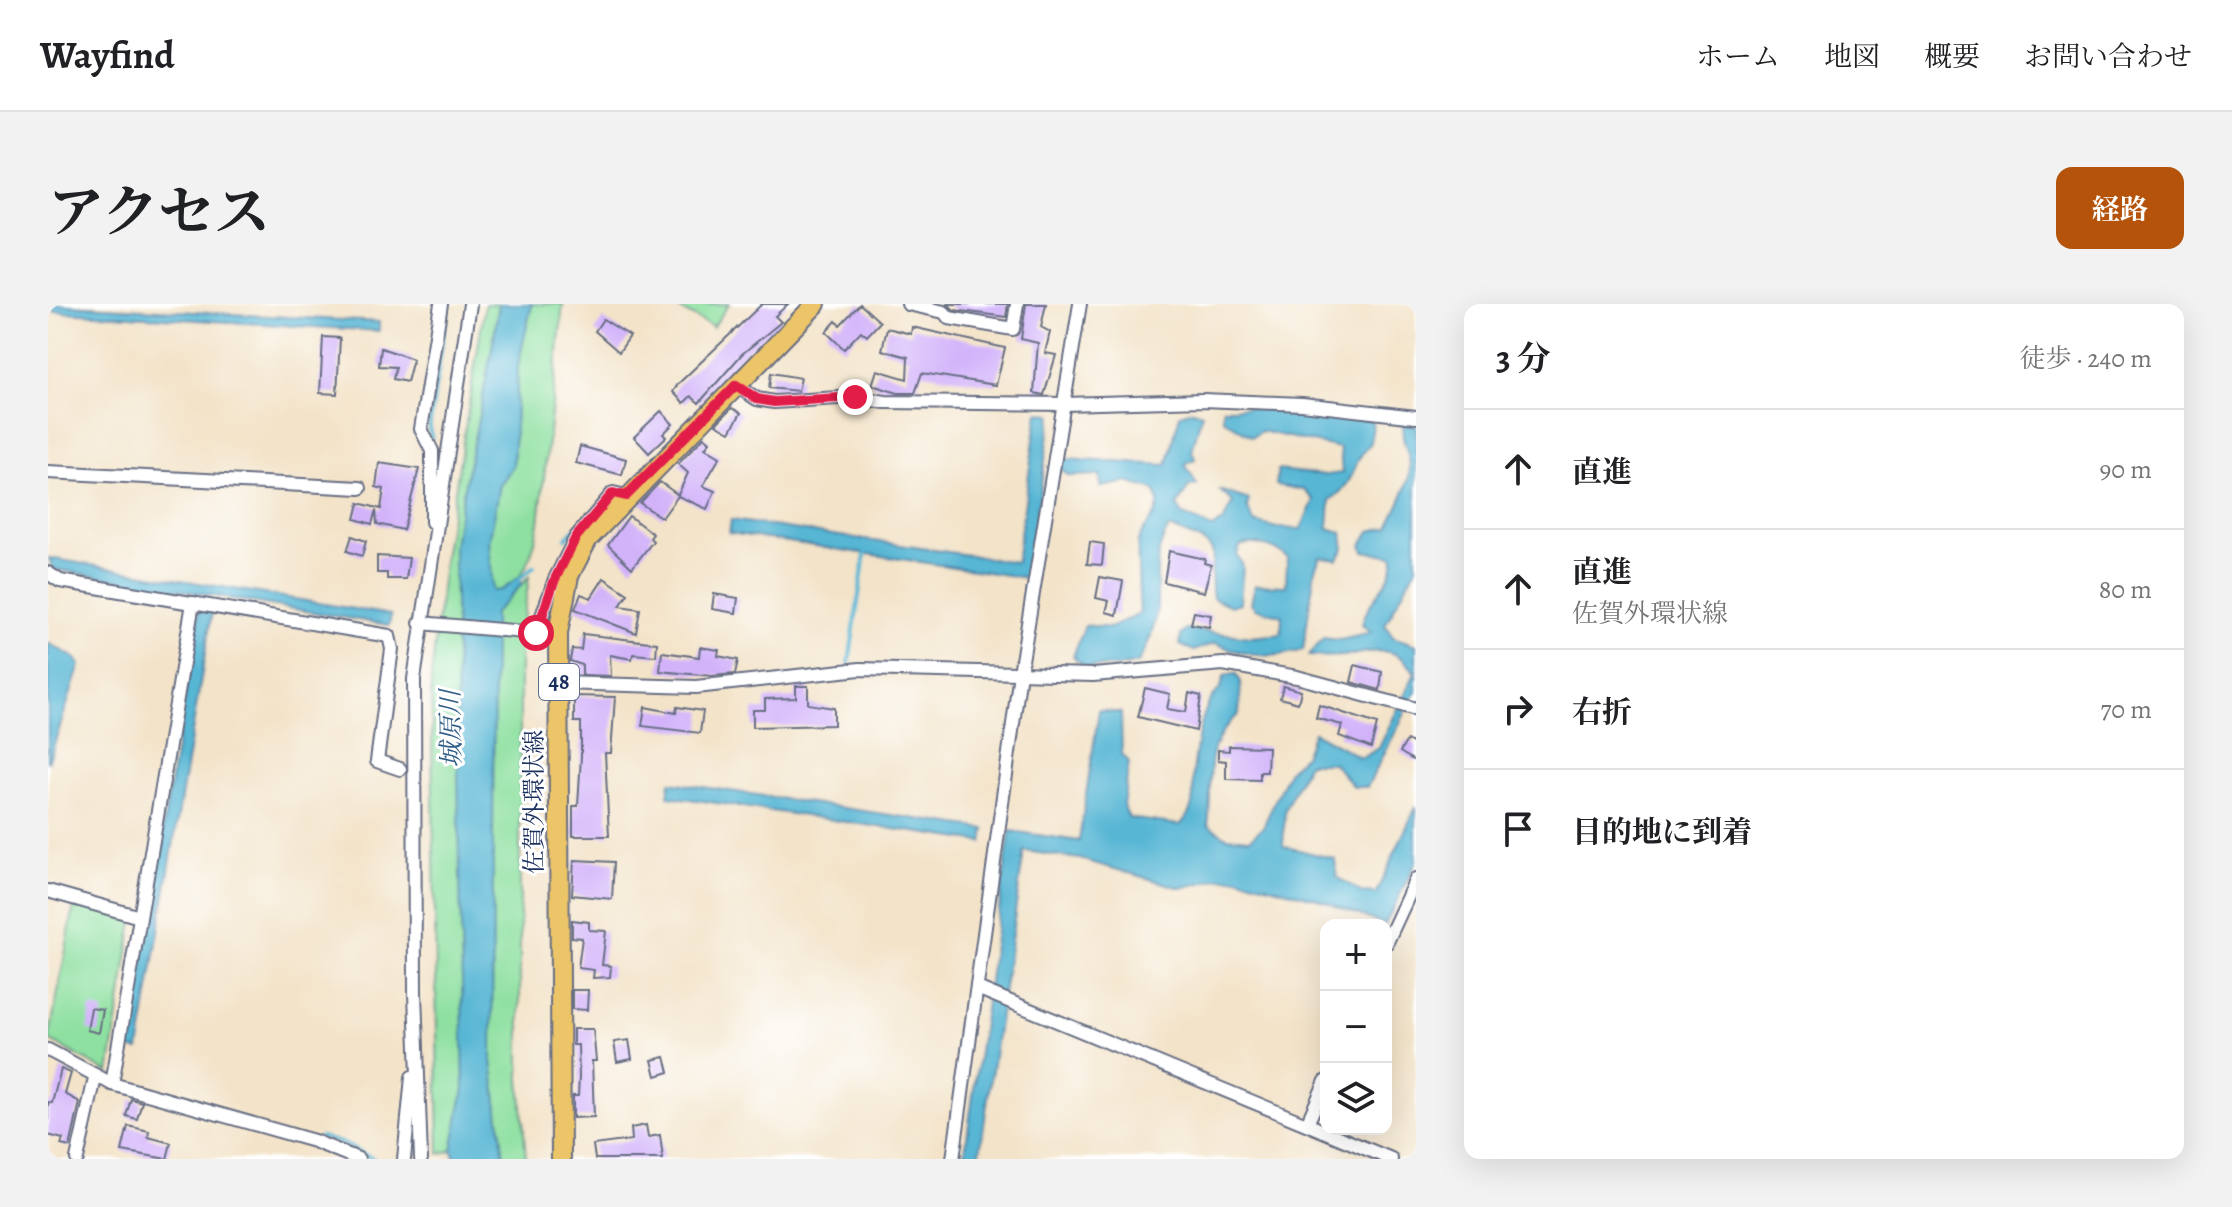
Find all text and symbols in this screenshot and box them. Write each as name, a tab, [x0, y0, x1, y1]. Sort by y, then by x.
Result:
text: Wayfind	[40, 29, 175, 81]
text: ホーム	[1696, 38, 1780, 76]
text: 地図	[1824, 38, 1880, 76]
text: 概要	[1924, 38, 1980, 76]
text: お問い合わせ	[2024, 38, 2192, 76]
button: 経路	[2056, 167, 2184, 249]
text: アクセス	[48, 174, 270, 250]
text: 3 分	[1496, 335, 1551, 382]
text: 徒歩 · 240 m	[2020, 341, 2152, 376]
route end	[837, 379, 873, 415]
icon: ahead	[1496, 447, 1540, 491]
text: 直進	[1572, 452, 1632, 492]
text: 90 m	[2100, 452, 2152, 487]
text: 直進	[1572, 552, 1632, 592]
icon: ahead	[1496, 567, 1540, 611]
text: 80 m	[2099, 572, 2152, 607]
text: 佐賀外環状線	[1572, 596, 1728, 631]
route start	[518, 615, 554, 651]
road number: 48	[539, 664, 579, 700]
water label: 城原川	[433, 687, 469, 768]
icon: right	[1496, 687, 1540, 731]
text: 右折	[1572, 692, 1632, 732]
text: 70 m	[2100, 692, 2152, 727]
street label: 佐賀外環状線	[518, 730, 550, 874]
icon: arrive	[1496, 807, 1540, 851]
text: 目的地に到着	[1572, 812, 1752, 852]
map controls	[1320, 919, 1392, 1135]
button: +	[1320, 919, 1392, 991]
button: −	[1320, 991, 1392, 1063]
button: layers	[1320, 1063, 1392, 1135]

